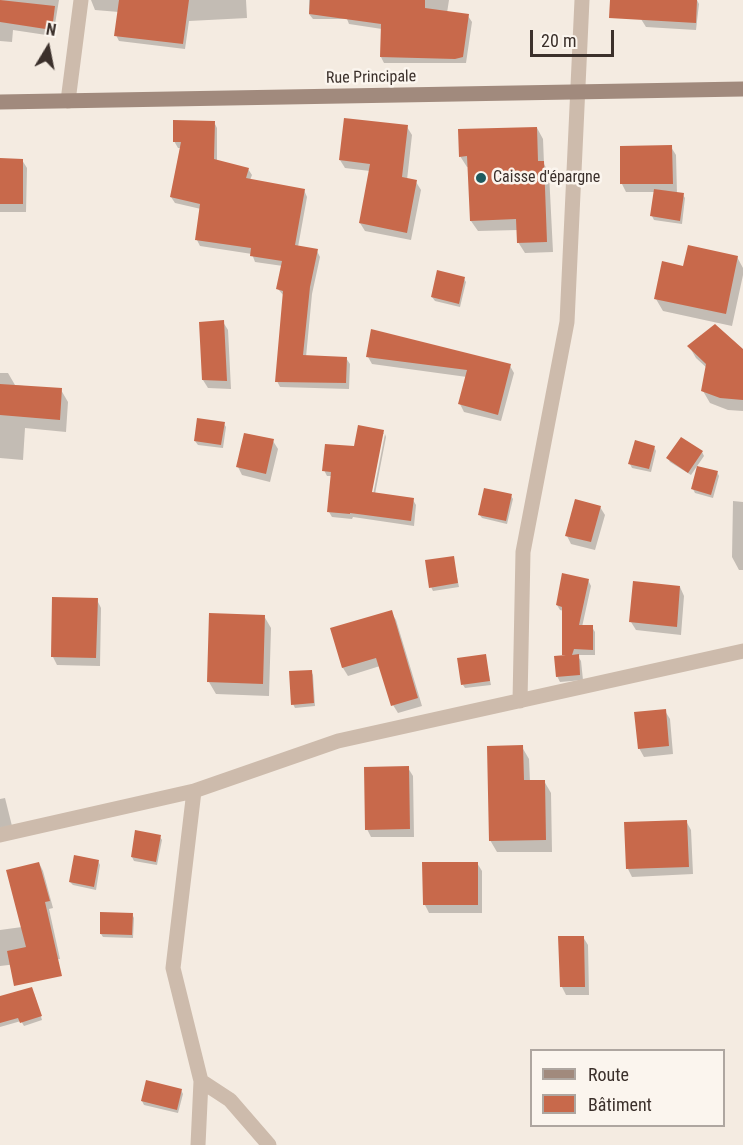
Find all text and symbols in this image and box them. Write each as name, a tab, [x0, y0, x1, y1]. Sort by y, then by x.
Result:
north arrow	[18, 18, 78, 78]
scale bar	[533, 18, 617, 56]
text: N	[45, 20, 58, 40]
text: 20 m	[541, 30, 576, 51]
street label: Rue Principale	[326, 68, 416, 88]
place label: Caisse d'épargne	[493, 168, 600, 188]
marker: Caisse d'épargne	[474, 171, 488, 185]
legend	[530, 1049, 725, 1127]
text: Route	[588, 1064, 629, 1085]
text: Bâtiment	[588, 1094, 652, 1115]

